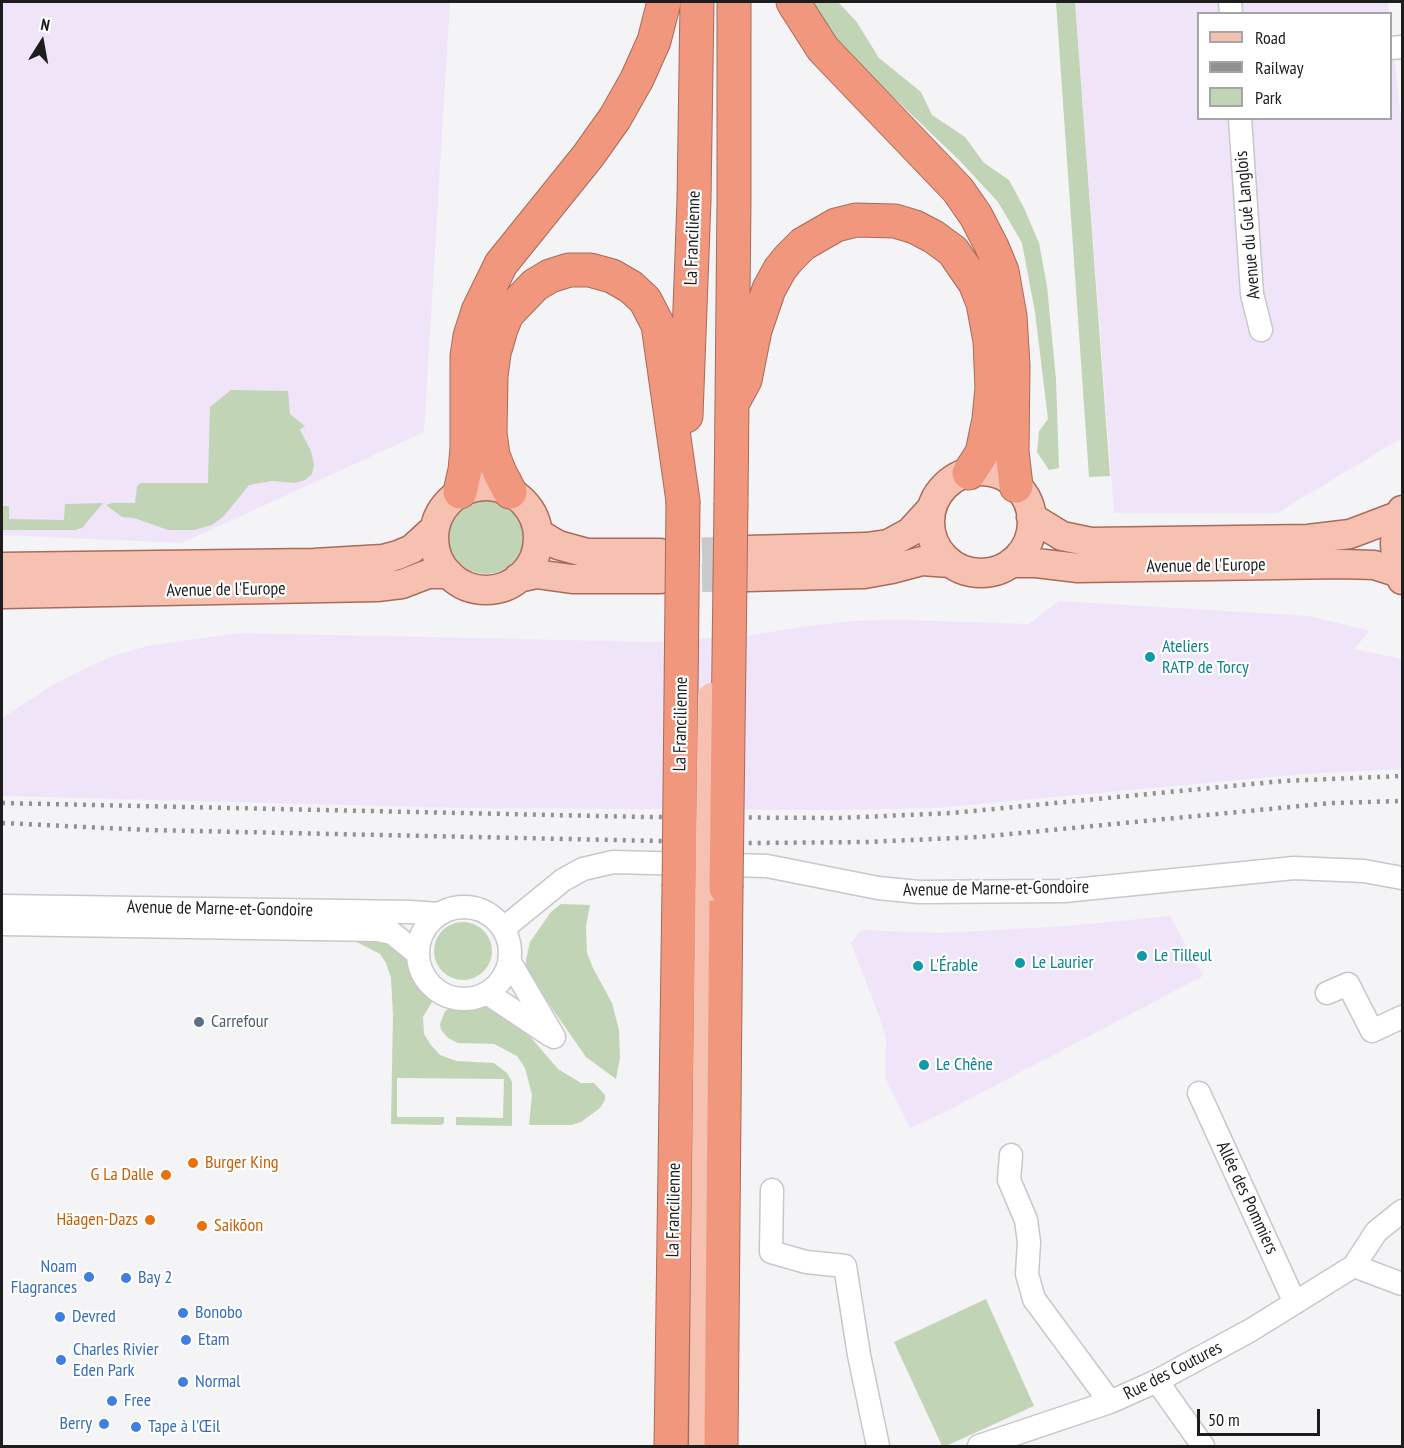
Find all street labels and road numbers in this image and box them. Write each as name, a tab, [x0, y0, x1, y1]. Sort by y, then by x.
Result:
street label: Avenue du Gué Langlois	[1231, 150, 1265, 300]
street label: La Francilienne	[681, 190, 705, 286]
street label: Avenue de l'Europe	[1146, 554, 1266, 578]
street label: Avenue de l'Europe	[166, 578, 286, 602]
street label: La Francilienne	[669, 676, 693, 772]
street label: Avenue de Marne-et-Gondoire	[903, 877, 1089, 901]
street label: Avenue de Marne-et-Gondoire	[127, 897, 313, 921]
street label: Allée des Pommiers	[1211, 1138, 1283, 1258]
street label: La Francilienne	[662, 1162, 686, 1258]
street label: Rue des Coutures	[1120, 1337, 1226, 1405]

